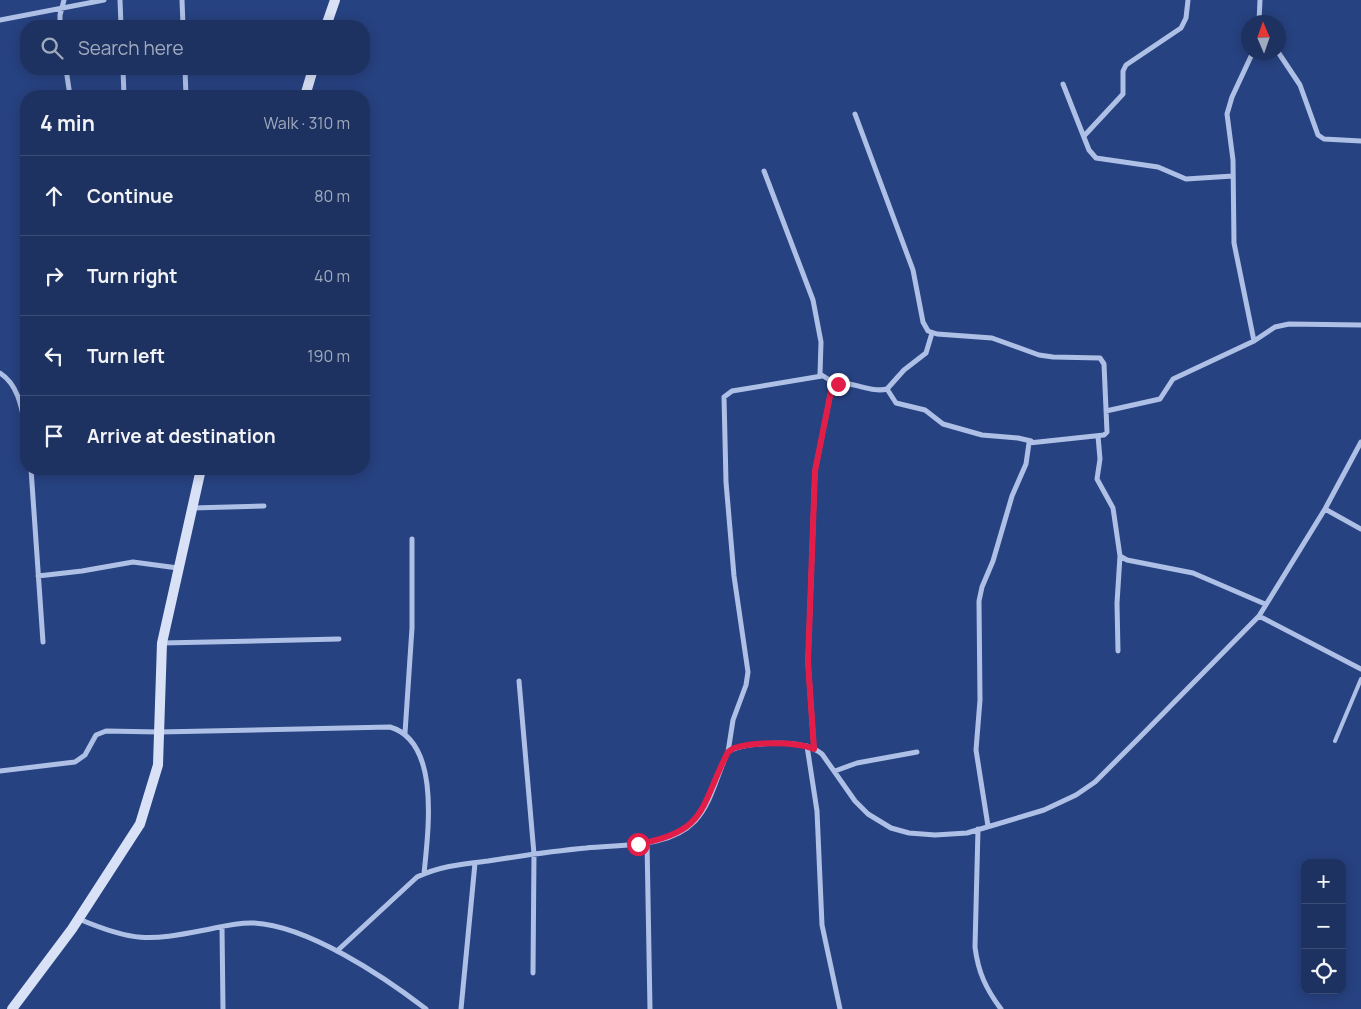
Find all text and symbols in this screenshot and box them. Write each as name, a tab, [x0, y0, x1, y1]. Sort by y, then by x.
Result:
north arrow	[1241, 15, 1286, 60]
search box	[20, 20, 370, 75]
icon: search	[38, 34, 66, 62]
text: Search here	[78, 35, 184, 61]
text: 4 min	[40, 109, 95, 137]
text: Walk · 310 m	[264, 112, 350, 134]
icon: ahead	[40, 182, 68, 210]
text: Continue	[87, 183, 173, 209]
text: 80 m	[314, 185, 350, 207]
icon: right	[40, 262, 68, 290]
text: Turn right	[87, 263, 177, 289]
text: 40 m	[314, 265, 350, 287]
icon: left	[40, 342, 68, 370]
text: Turn left	[87, 343, 165, 369]
text: 190 m	[307, 345, 350, 367]
route end	[827, 373, 850, 396]
icon: arrive	[40, 422, 68, 450]
text: Arrive at destination	[87, 423, 276, 449]
route start	[627, 833, 650, 856]
map controls	[1301, 859, 1346, 994]
button: +	[1301, 859, 1346, 904]
button: −	[1301, 904, 1346, 949]
button: locate	[1301, 949, 1346, 994]

